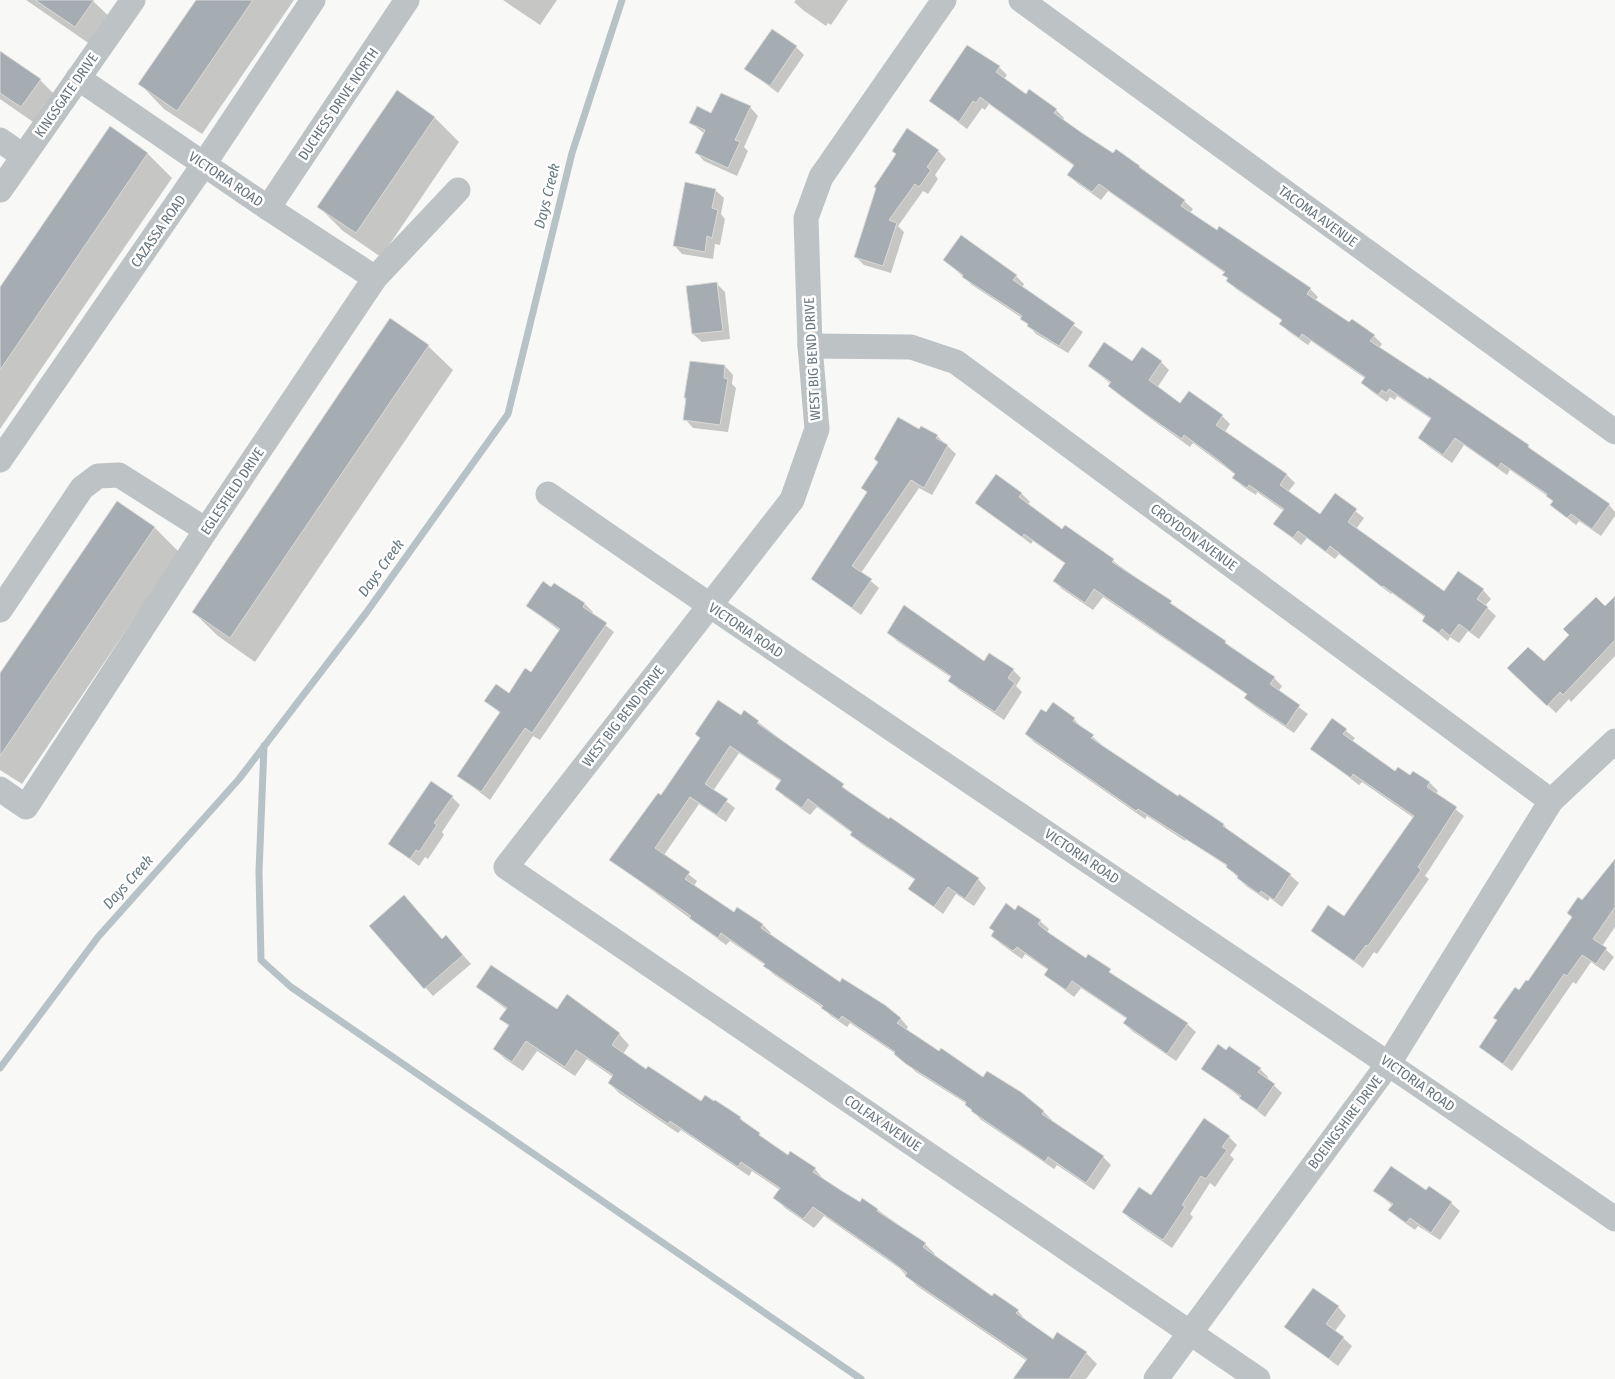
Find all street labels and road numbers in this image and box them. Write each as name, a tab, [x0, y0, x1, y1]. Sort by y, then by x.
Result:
street label: DUCHESS DRIVE NORTH	[295, 45, 382, 164]
street label: KINGSGATE DRIVE	[31, 50, 102, 141]
street label: VICTORIA ROAD	[185, 148, 266, 211]
street label: TACOMA AVENUE	[1275, 182, 1361, 251]
street label: CAZASSA ROAD	[127, 192, 190, 271]
street label: WEST BIG BEND DRIVE	[801, 297, 824, 421]
street label: EGLESFIELD DRIVE	[197, 444, 268, 538]
street label: CROYDON AVENUE	[1147, 500, 1241, 575]
street label: VICTORIA ROAD	[705, 599, 786, 662]
street label: WEST BIG BEND DRIVE	[579, 662, 668, 770]
street label: VICTORIA ROAD	[1041, 825, 1122, 888]
street label: VICTORIA ROAD	[1378, 1052, 1458, 1115]
street label: BOEINGSHIRE DRIVE	[1305, 1072, 1386, 1173]
street label: COLFAX AVENUE	[841, 1092, 925, 1156]

